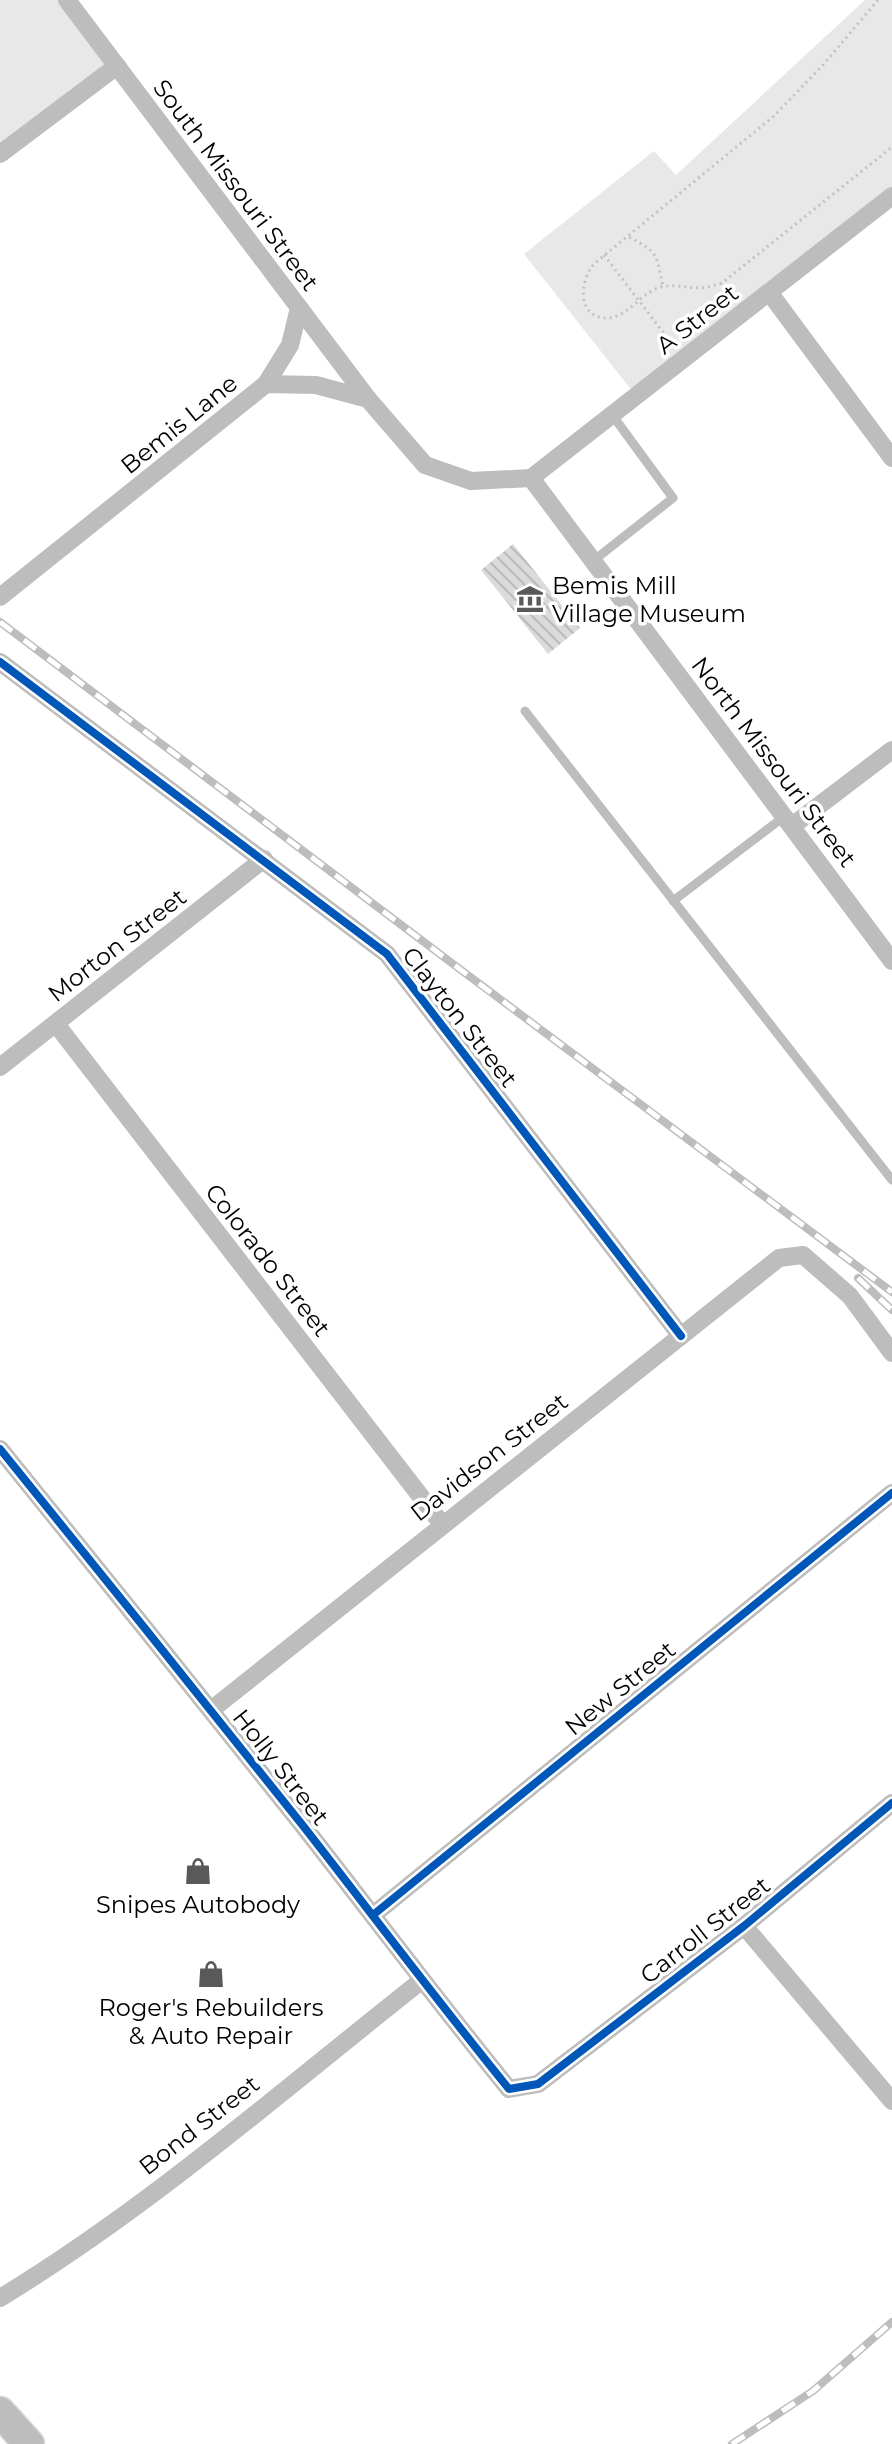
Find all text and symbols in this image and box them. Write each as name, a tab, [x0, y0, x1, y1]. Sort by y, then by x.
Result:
street label: South Missouri Street	[147, 74, 325, 297]
street label: A Street	[650, 278, 744, 360]
street label: Bemis Lane	[115, 368, 243, 480]
place label: Bemis Mill Village Museum	[552, 571, 746, 628]
museum icon: Bemis Mill Village Museum	[515, 584, 545, 614]
street label: North Missouri Street	[686, 651, 863, 873]
street label: Morton Street	[42, 882, 192, 1008]
street label: Clayton Street	[396, 941, 524, 1093]
street label: Colorado Street	[199, 1178, 337, 1342]
street label: Davidson Street	[405, 1387, 574, 1527]
street label: New Street	[559, 1634, 681, 1741]
street label: Holly Street	[227, 1703, 335, 1831]
shop icon: Snipes Autobody	[183, 1856, 213, 1886]
street label: Carroll Street	[634, 1870, 776, 1990]
place label: Snipes Autobody	[96, 1890, 300, 1919]
shop icon: Roger's Rebuilders & Auto Repair	[196, 1959, 226, 1989]
place label: Roger's Rebuilders & Auto Repair	[98, 1993, 324, 2050]
street label: Bond Street	[133, 2069, 265, 2181]

